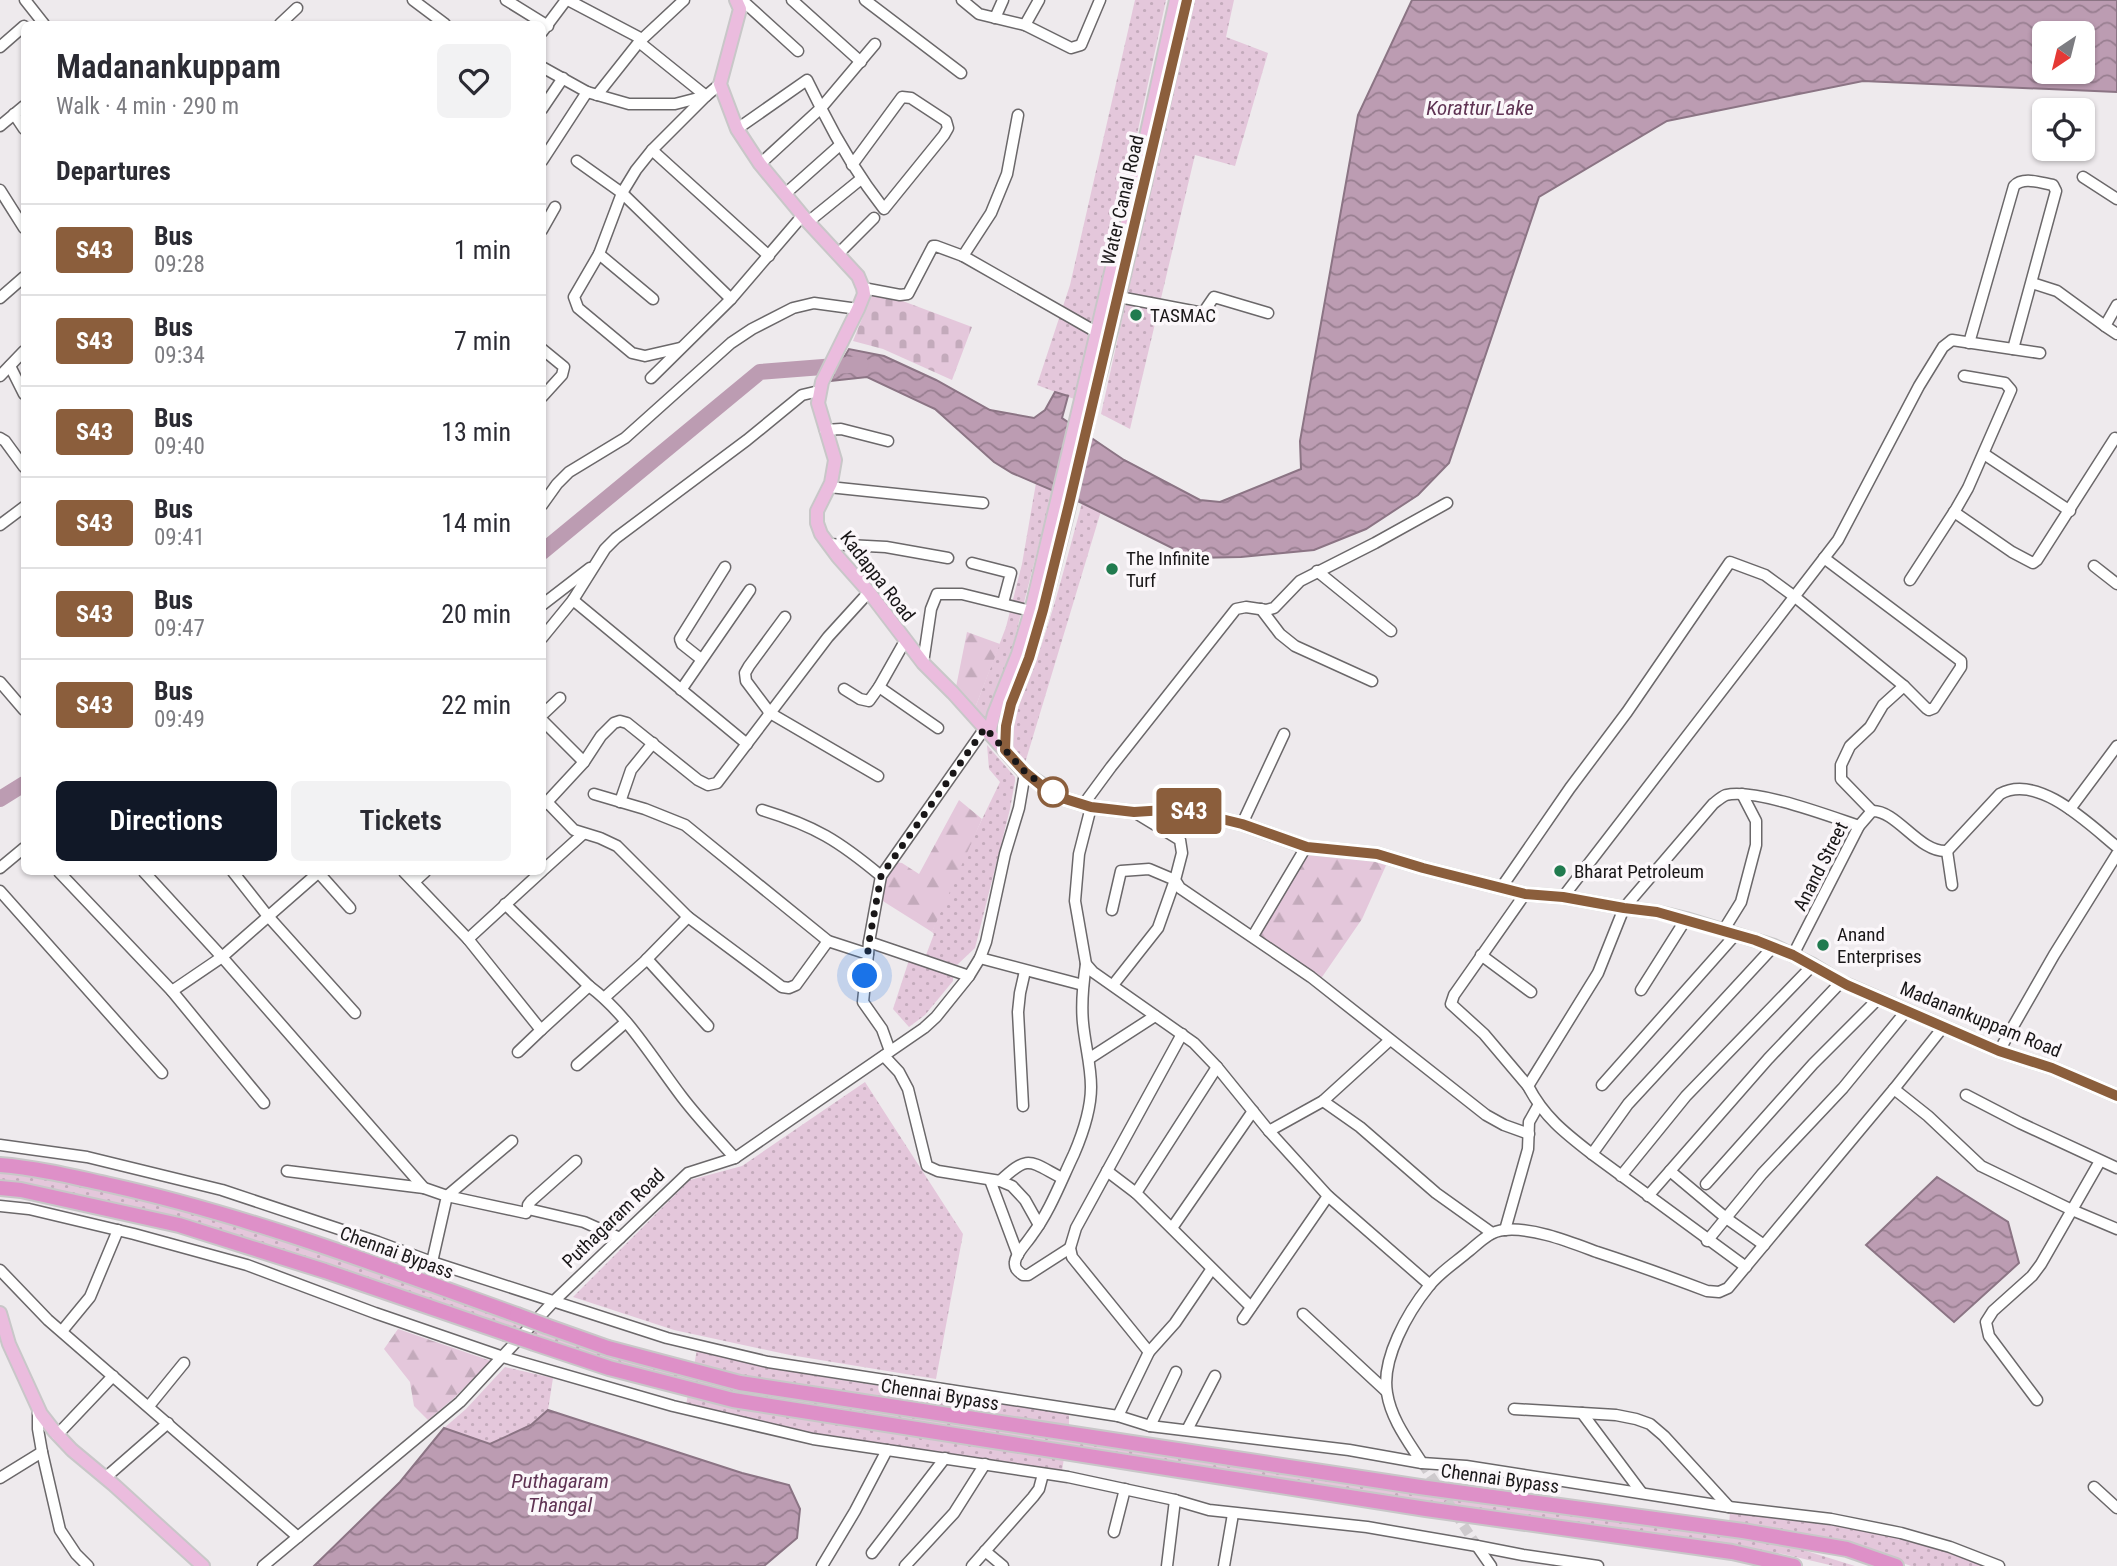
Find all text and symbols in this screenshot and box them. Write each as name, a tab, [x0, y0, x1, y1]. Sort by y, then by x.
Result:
north arrow	[2032, 21, 2095, 84]
map controls	[2032, 21, 2095, 161]
button: heart	[437, 44, 511, 118]
text: Madanankuppam	[56, 47, 281, 86]
text: Walk · 4 min · 290 m	[56, 93, 239, 120]
water label: Korattur Lake	[1426, 96, 1534, 120]
button: locate	[2032, 98, 2095, 161]
street label: Water Canal Road	[1096, 133, 1149, 267]
text: Departures	[56, 156, 171, 186]
text: Bus	[154, 221, 193, 251]
text: 1 min	[454, 235, 511, 265]
text: S43	[76, 236, 113, 264]
text: 09:28	[154, 251, 205, 278]
place label: TASMAC	[1150, 304, 1216, 327]
marker: TASMAC	[1128, 307, 1144, 323]
text: Bus	[154, 312, 193, 342]
text: 7 min	[454, 326, 511, 356]
text: S43	[76, 327, 113, 355]
text: 09:34	[154, 342, 205, 369]
text: Bus	[154, 403, 193, 433]
text: 13 min	[441, 417, 511, 447]
text: S43	[76, 418, 113, 446]
text: 09:40	[154, 433, 205, 460]
text: Bus	[154, 494, 193, 524]
text: 14 min	[441, 508, 511, 538]
text: S43	[76, 509, 113, 537]
text: 09:41	[154, 524, 205, 551]
street label: Kadappa Road	[835, 527, 920, 626]
place label: The Infinite Turf	[1126, 547, 1210, 592]
marker: The Infinite Turf	[1104, 561, 1120, 577]
text: Bus	[154, 585, 193, 615]
text: 20 min	[441, 599, 511, 629]
text: S43	[76, 600, 113, 628]
text: 09:47	[154, 615, 205, 642]
text: Bus	[154, 676, 193, 706]
text: 22 min	[441, 690, 511, 720]
text: S43	[76, 691, 113, 719]
text: 09:49	[154, 706, 205, 733]
unlabelled marker	[1038, 777, 1068, 807]
button: Directions	[56, 781, 277, 861]
button: Tickets	[291, 781, 511, 861]
line badge: S43	[1149, 788, 1229, 834]
text: S43	[1170, 797, 1208, 825]
street label: Anand Street	[1788, 818, 1853, 915]
place label: Bharat Petroleum	[1574, 860, 1704, 883]
marker: Bharat Petroleum	[1552, 863, 1568, 879]
place label: Anand Enterprises	[1837, 923, 1922, 968]
marker: Anand Enterprises	[1815, 937, 1831, 953]
your location	[847, 958, 882, 993]
street label: Madanankuppam Road	[1897, 977, 2065, 1062]
street label: Puthagaram Road	[557, 1164, 669, 1273]
street label: Chennai Bypass	[337, 1221, 457, 1284]
street label: Chennai Bypass	[879, 1374, 1001, 1415]
street label: Chennai Bypass	[1439, 1459, 1561, 1498]
water label: Puthagaram Thangal	[511, 1469, 609, 1517]

